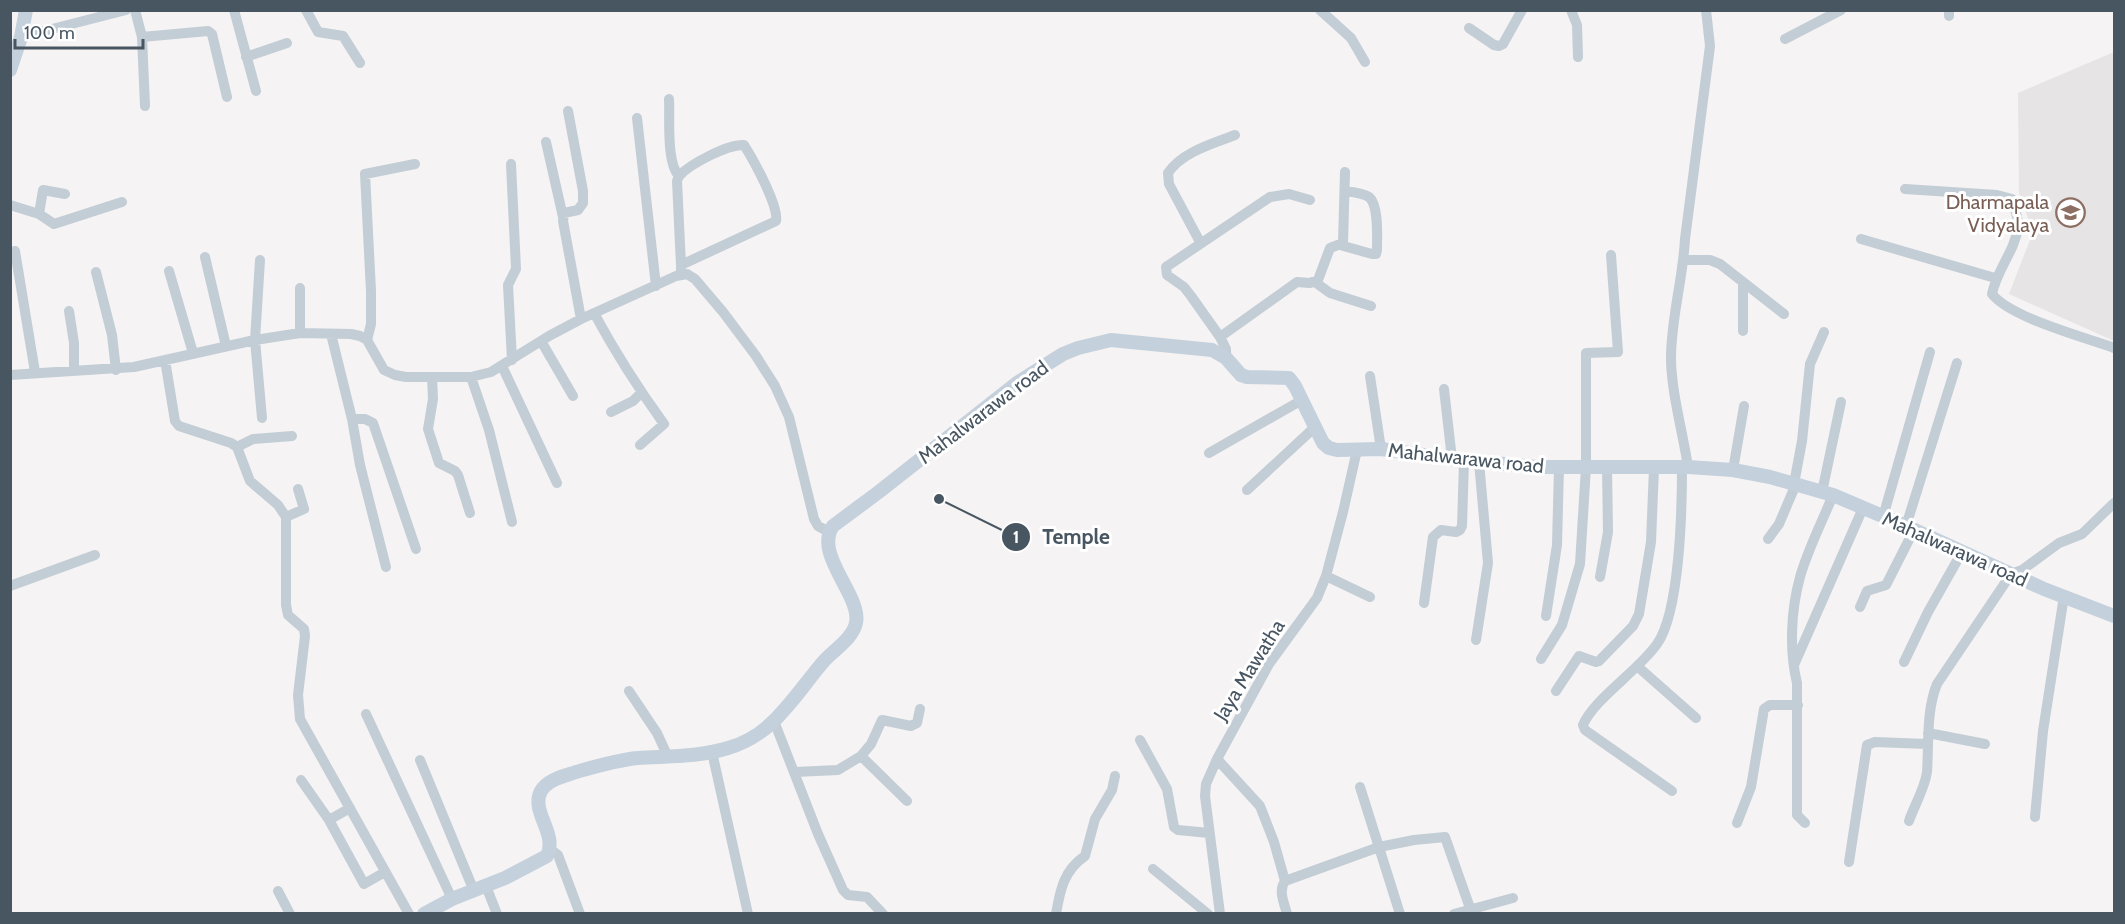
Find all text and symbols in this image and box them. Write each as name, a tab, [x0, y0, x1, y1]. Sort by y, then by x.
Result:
scale bar	[15, 12, 142, 50]
text: 100 m	[24, 22, 75, 44]
place label: Dharmapala Vidyalaya	[1946, 190, 2049, 237]
school or university icon: Dharmapala Vidyalaya	[2054, 197, 2086, 229]
street label: Mahalwarawa road	[913, 355, 1053, 469]
street label: Mahalwarawa road	[1387, 438, 1545, 478]
street label: Mahalwarawa road	[1879, 506, 2031, 592]
callout: Temple	[1001, 517, 1122, 556]
text: Temple	[1042, 524, 1110, 549]
text: 1	[1013, 526, 1019, 548]
street label: Jaya Mawatha	[1208, 615, 1290, 726]

